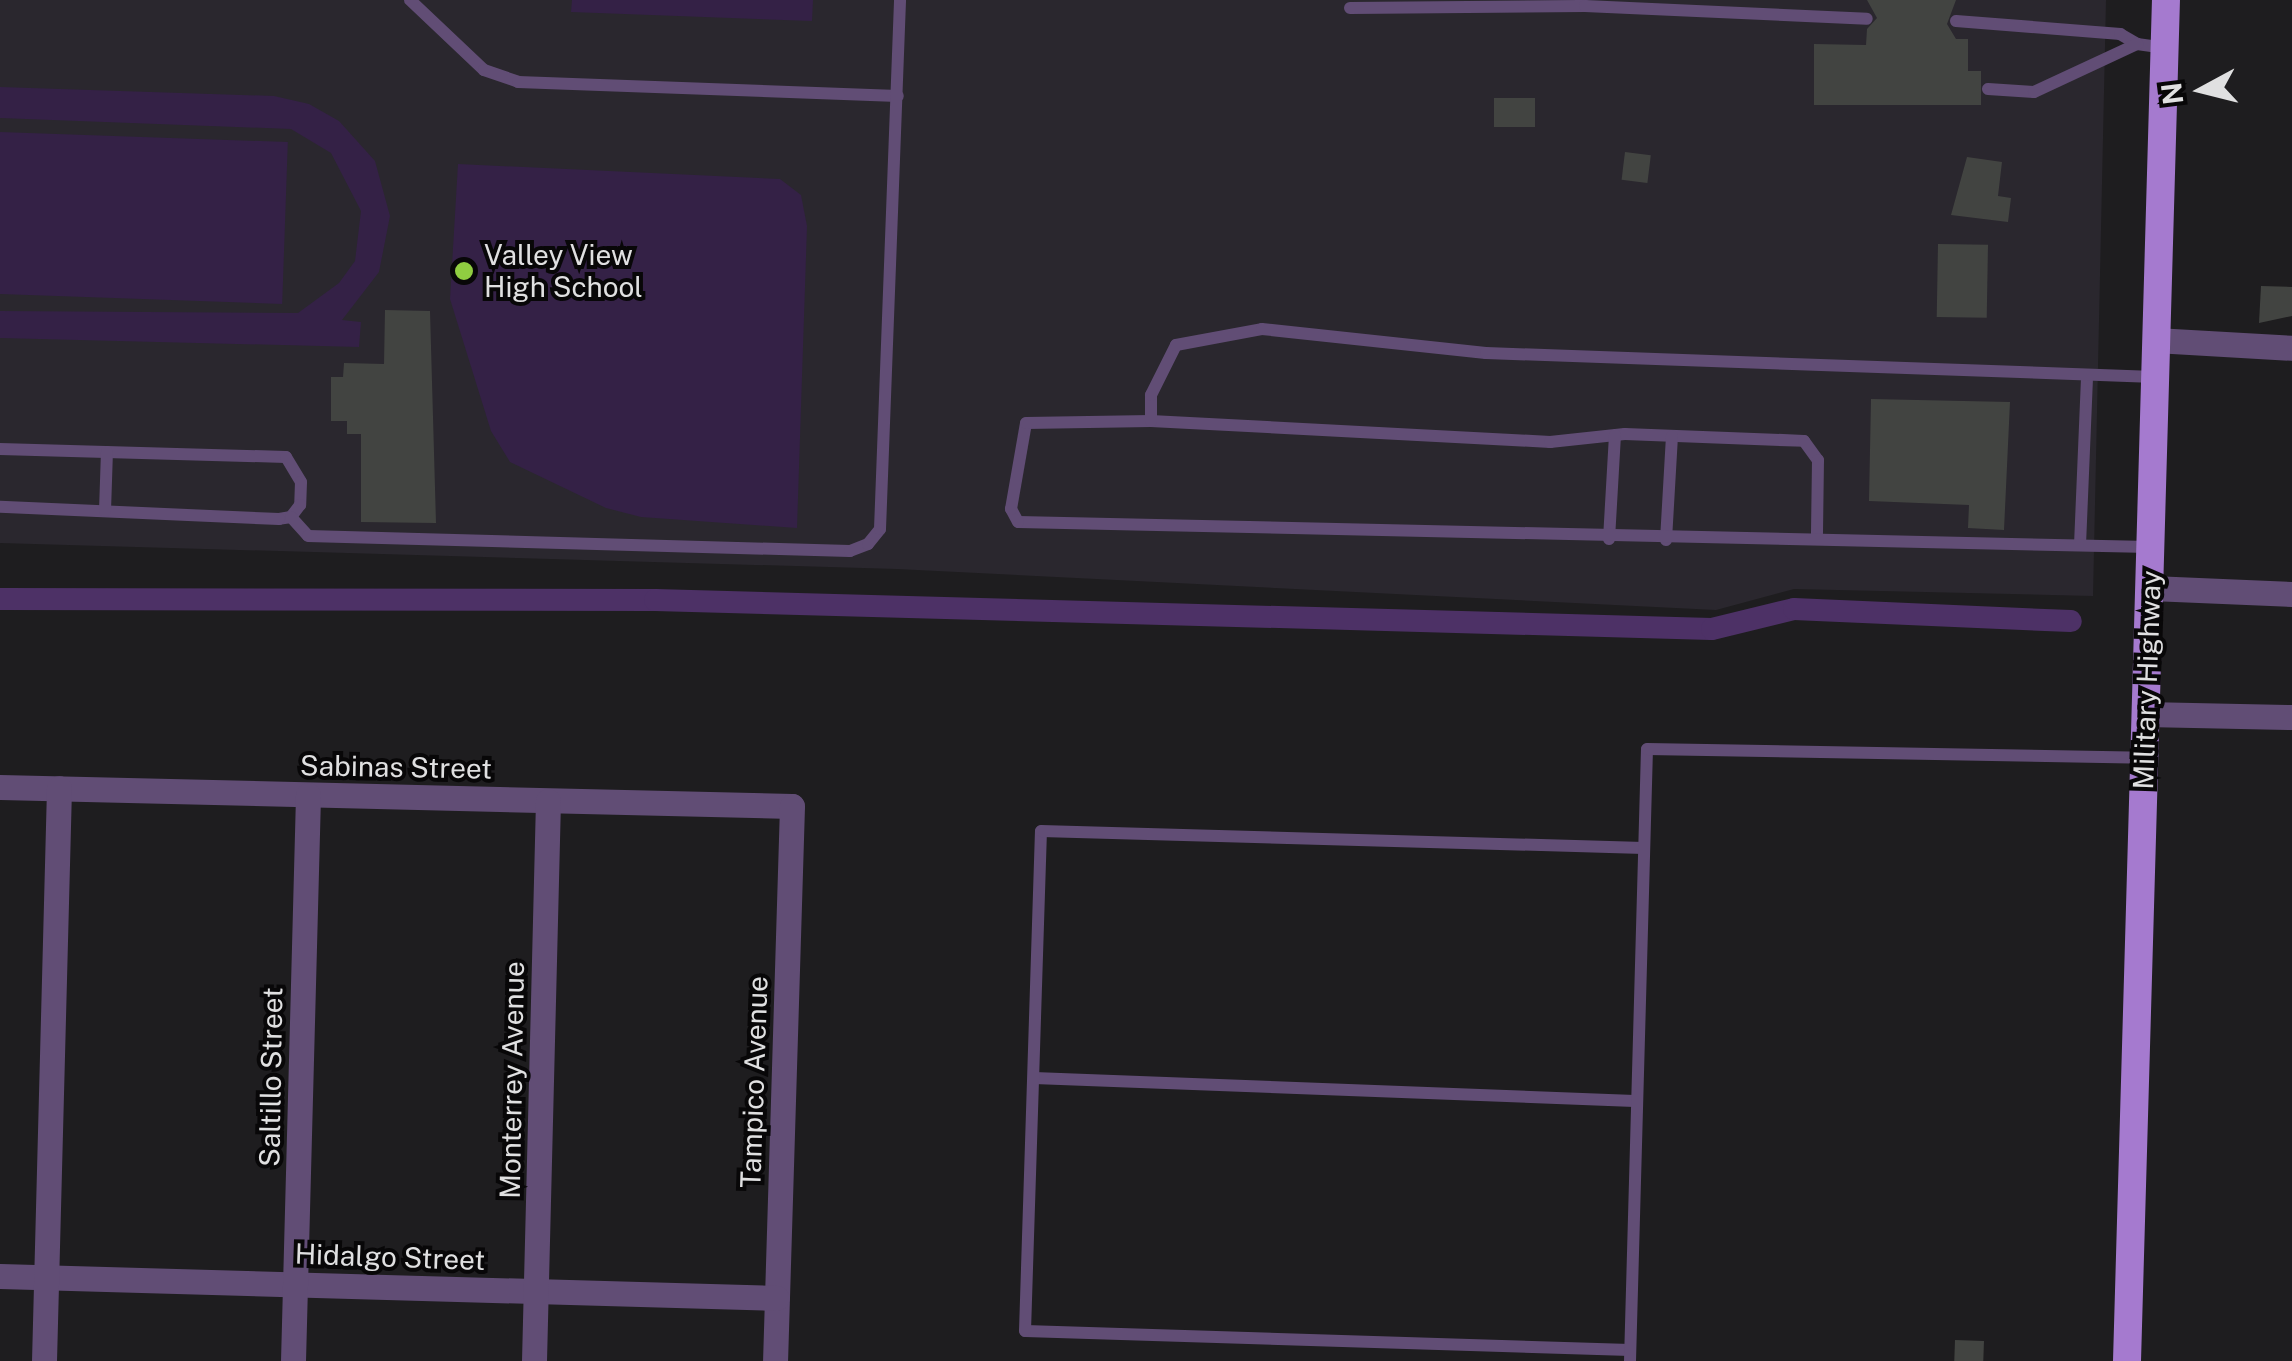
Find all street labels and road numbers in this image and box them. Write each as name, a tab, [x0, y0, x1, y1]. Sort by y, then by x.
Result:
street label: Military Highway	[2126, 570, 2168, 790]
street label: Sabinas Street	[300, 749, 492, 785]
street label: Monterrey Avenue	[493, 961, 531, 1199]
street label: Tampico Avenue	[734, 975, 774, 1189]
street label: Saltillo Street	[253, 987, 289, 1167]
street label: Hidalgo Street	[294, 1237, 486, 1277]

